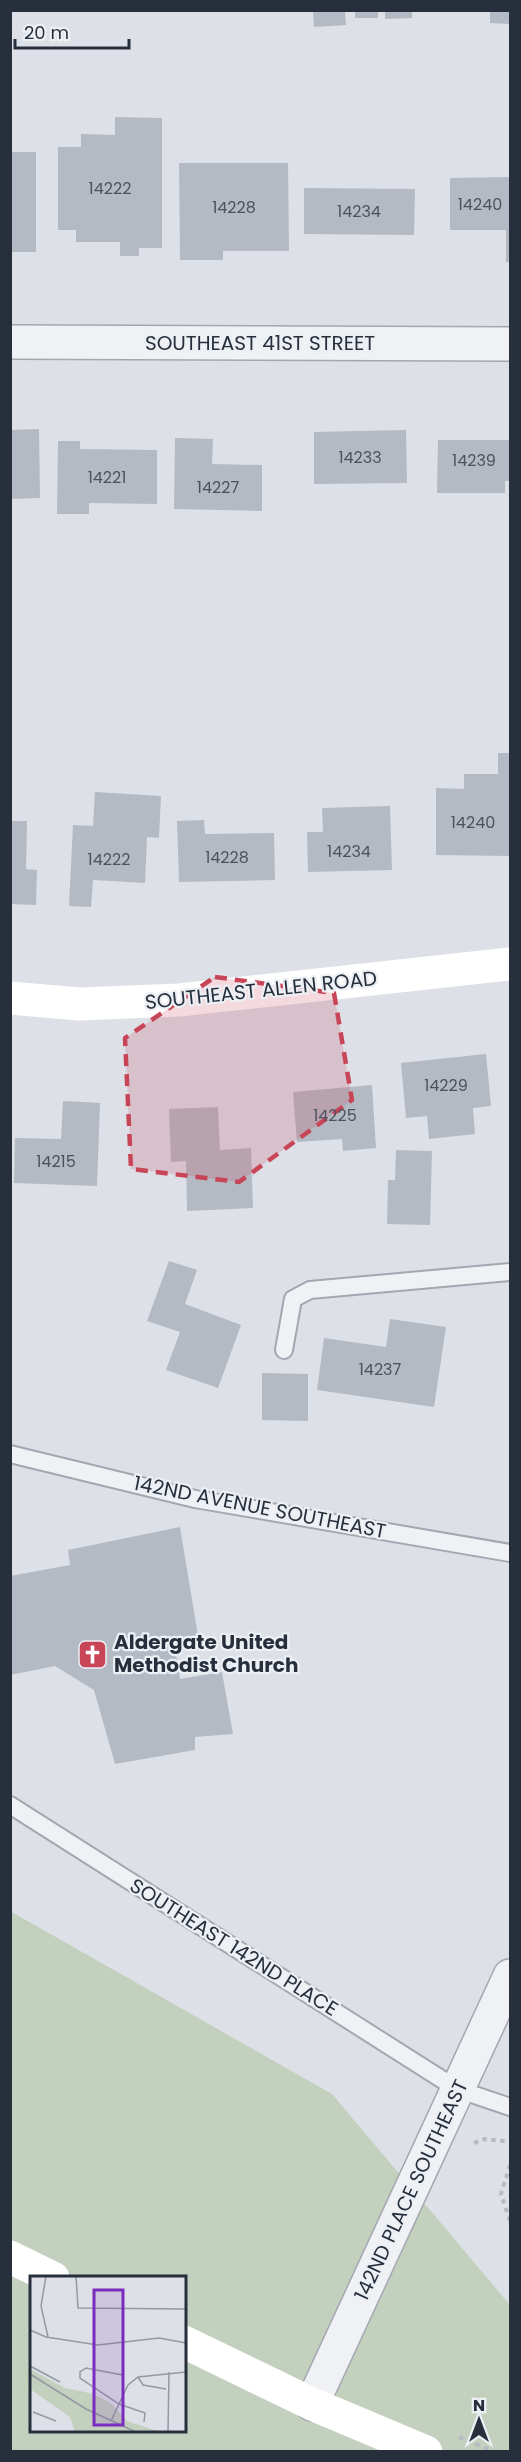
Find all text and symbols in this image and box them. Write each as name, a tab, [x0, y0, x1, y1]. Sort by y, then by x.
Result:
scale bar	[15, 12, 129, 50]
text: 20 m	[24, 20, 69, 45]
house number: 14222	[89, 177, 131, 200]
house number: 14240	[458, 193, 502, 216]
house number: 14228	[212, 196, 256, 219]
house number: 14234	[337, 200, 381, 223]
street label: SOUTHEAST 41ST STREET	[145, 329, 375, 357]
house number: 14233	[338, 446, 382, 469]
house number: 14239	[452, 449, 496, 472]
house number: 14221	[88, 466, 126, 489]
house number: 14227	[197, 476, 239, 499]
house number: 14240	[451, 811, 495, 834]
house number: 14234	[327, 840, 371, 863]
house number: 14228	[205, 846, 249, 869]
house number: 14222	[88, 848, 130, 871]
street label: SOUTHEAST ALLEN ROAD	[144, 964, 378, 1016]
house number: 14229	[424, 1074, 468, 1097]
house number: 14225	[313, 1104, 357, 1127]
house number: 14215	[36, 1150, 76, 1173]
house number: 14237	[359, 1358, 402, 1381]
street label: 142ND AVENUE SOUTHEAST	[131, 1469, 389, 1545]
place label: Aldergate United Methodist Church	[114, 1628, 298, 1679]
church icon: Aldergate United Methodist Church	[77, 1638, 109, 1670]
street label: SOUTHEAST 142ND PLACE	[125, 1871, 343, 2023]
street label: 142ND PLACE SOUTHEAST	[347, 2075, 475, 2305]
inset map	[30, 2276, 186, 2432]
north arrow	[449, 2390, 509, 2450]
text: N	[473, 2394, 485, 2417]

